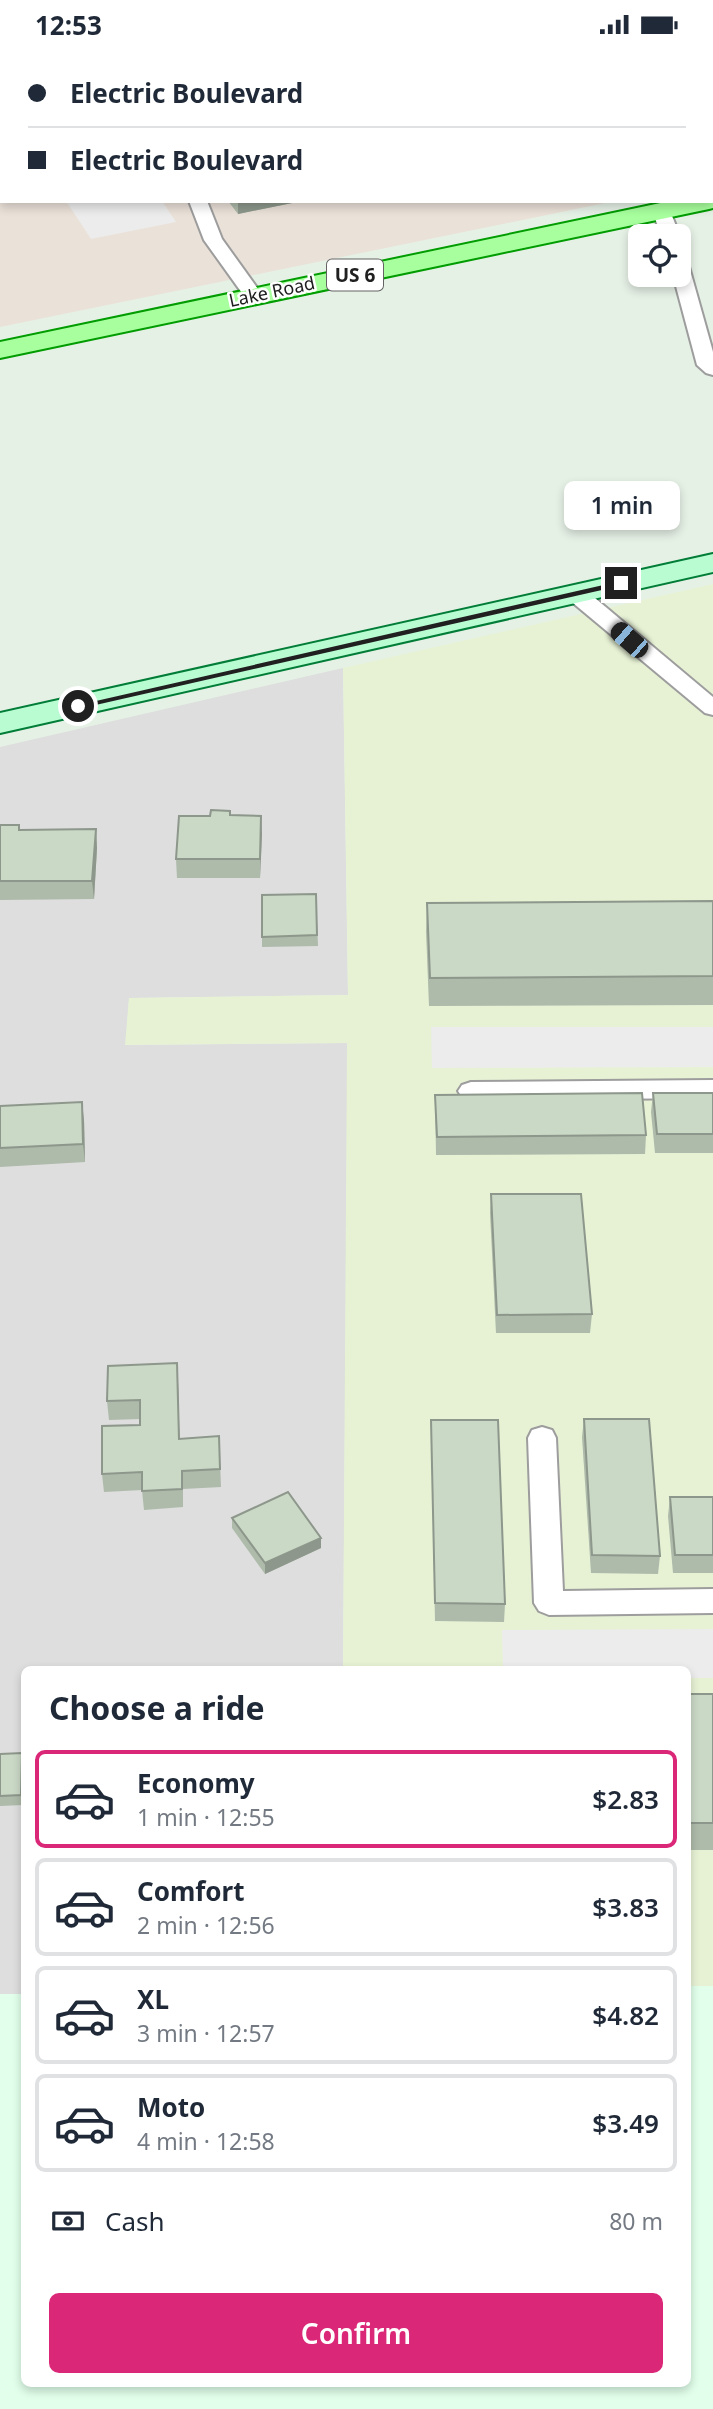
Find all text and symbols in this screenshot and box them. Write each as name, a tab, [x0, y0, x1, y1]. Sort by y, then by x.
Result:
text: 12:53	[35, 7, 102, 43]
text: Electric Boulevard	[70, 75, 303, 111]
text: Electric Boulevard	[70, 142, 303, 178]
map controls	[628, 224, 691, 287]
button: locate	[628, 224, 691, 287]
road number: US 6	[327, 259, 383, 291]
street label: Lake Road	[227, 270, 317, 312]
callout: 1 min	[563, 482, 679, 531]
text: 1 min	[591, 489, 653, 521]
route end	[605, 567, 637, 599]
car	[607, 618, 652, 662]
route start	[62, 690, 94, 722]
text: Choose a ride	[49, 1686, 265, 1729]
text: Economy	[137, 1765, 255, 1801]
icon: car	[53, 1768, 116, 1831]
text: $2.83	[592, 1781, 659, 1817]
text: 1 min · 12:55	[137, 1801, 275, 1833]
text: Comfort	[137, 1873, 245, 1909]
icon: car	[53, 1876, 116, 1939]
text: $3.83	[592, 1889, 659, 1925]
text: 2 min · 12:56	[137, 1909, 275, 1941]
text: XL	[137, 1981, 169, 2017]
icon: car	[53, 1984, 116, 2047]
text: $4.82	[592, 1997, 659, 2033]
text: 3 min · 12:57	[137, 2017, 275, 2049]
text: Moto	[137, 2089, 205, 2125]
icon: car	[53, 2092, 116, 2155]
text: $3.49	[592, 2105, 659, 2141]
text: 4 min · 12:58	[137, 2125, 275, 2157]
icon: cash	[49, 2202, 87, 2240]
text: Cash	[105, 2203, 165, 2239]
text: 80 m	[609, 2205, 663, 2237]
button: Confirm	[49, 2293, 663, 2373]

